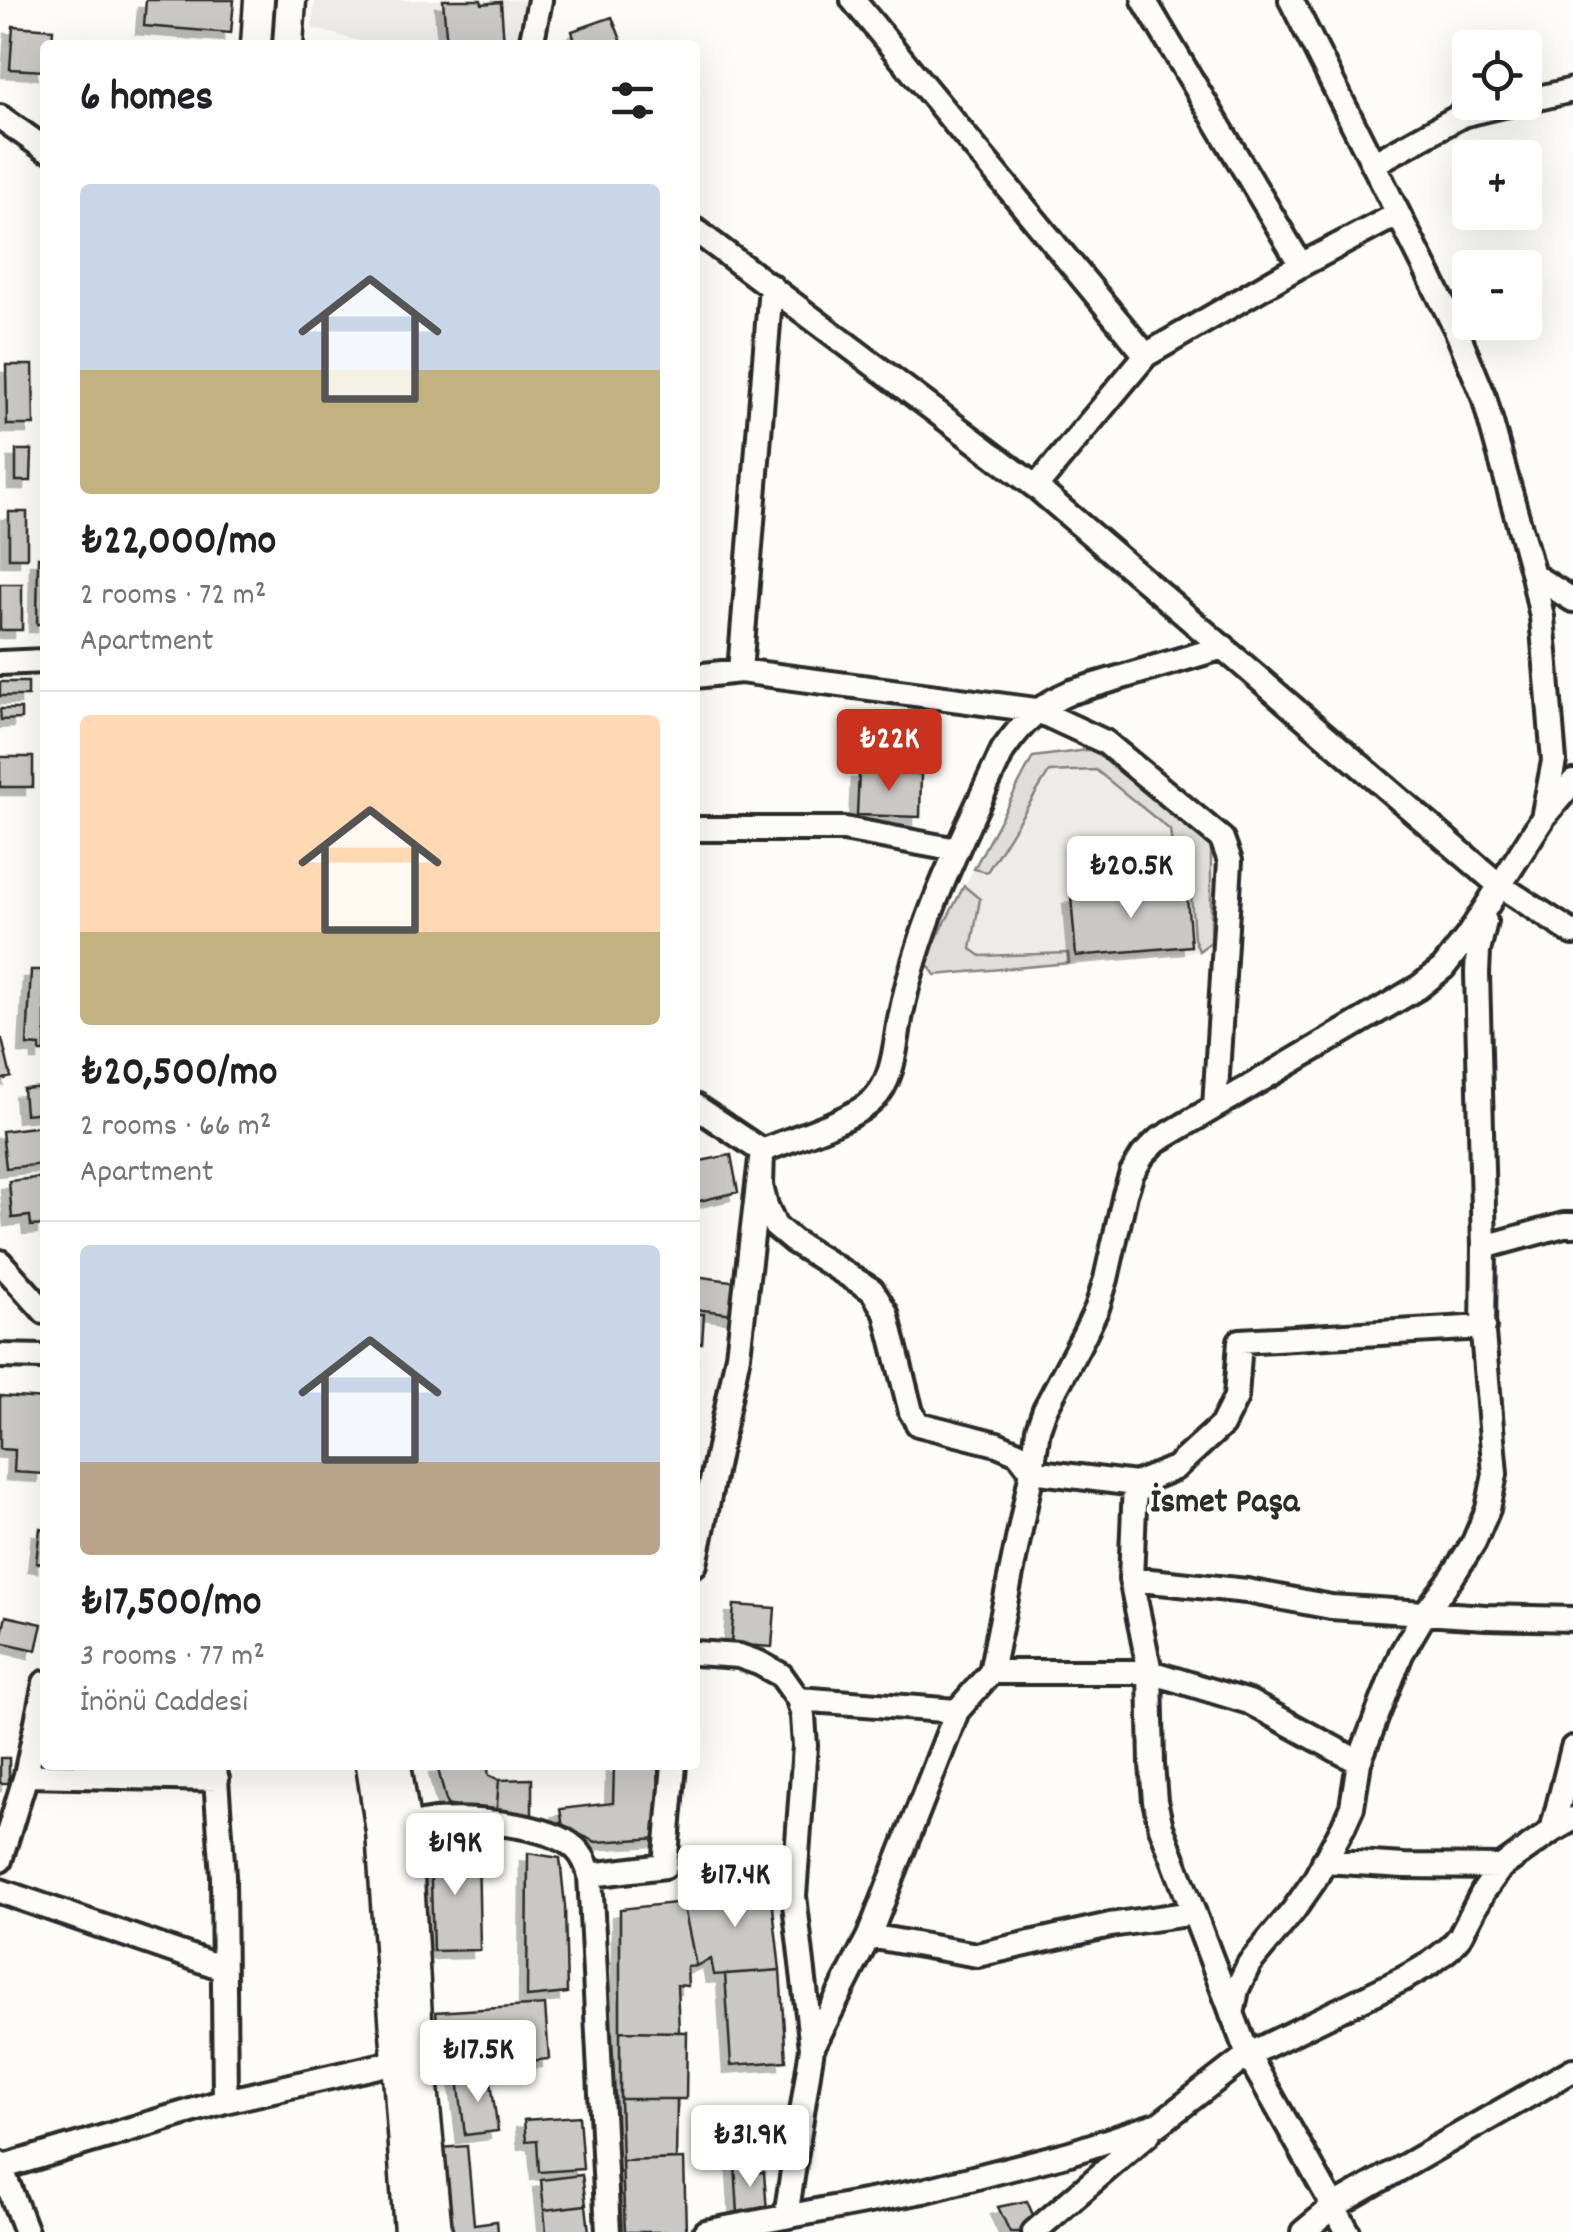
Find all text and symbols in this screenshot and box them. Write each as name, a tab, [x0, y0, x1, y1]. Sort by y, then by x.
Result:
map controls	[1452, 30, 1542, 340]
button: locate	[1452, 30, 1542, 120]
text: 6 homes	[80, 70, 213, 130]
icon: filters	[605, 73, 660, 128]
button: +	[1452, 140, 1542, 230]
icon: home	[280, 249, 460, 429]
button: −	[1452, 250, 1542, 340]
text: ₺22,000/mo	[80, 514, 276, 574]
text: 2 rooms · 72 m²	[80, 574, 266, 620]
text: Apartment	[80, 620, 214, 666]
pin: ₺22K	[830, 709, 948, 794]
text: ₺22K	[859, 718, 919, 764]
icon: home	[280, 780, 460, 960]
pin: ₺20.5K	[1050, 836, 1212, 921]
text: ₺20.5K	[1089, 845, 1173, 891]
text: ₺20,500/mo	[80, 1045, 277, 1105]
text: 2 rooms · 66 m²	[80, 1105, 271, 1151]
text: Apartment	[80, 1151, 214, 1197]
icon: home	[280, 1310, 460, 1490]
district label: İsmet Paşa	[1151, 1479, 1301, 1529]
text: ₺17,500/mo	[80, 1575, 261, 1635]
text: 3 rooms · 77 m²	[80, 1635, 265, 1681]
text: İnönü Caddesi	[80, 1681, 248, 1727]
pin: ₺19K	[396, 1813, 514, 1898]
text: ₺19K	[428, 1822, 482, 1868]
pin: ₺17.4K	[654, 1845, 816, 1930]
text: ₺17.4K	[700, 1854, 770, 1900]
pin: ₺17.5K	[397, 2020, 559, 2105]
text: ₺17.5K	[442, 2029, 514, 2075]
pin: ₺31.9K	[669, 2105, 831, 2190]
text: ₺31.9K	[713, 2114, 787, 2160]

